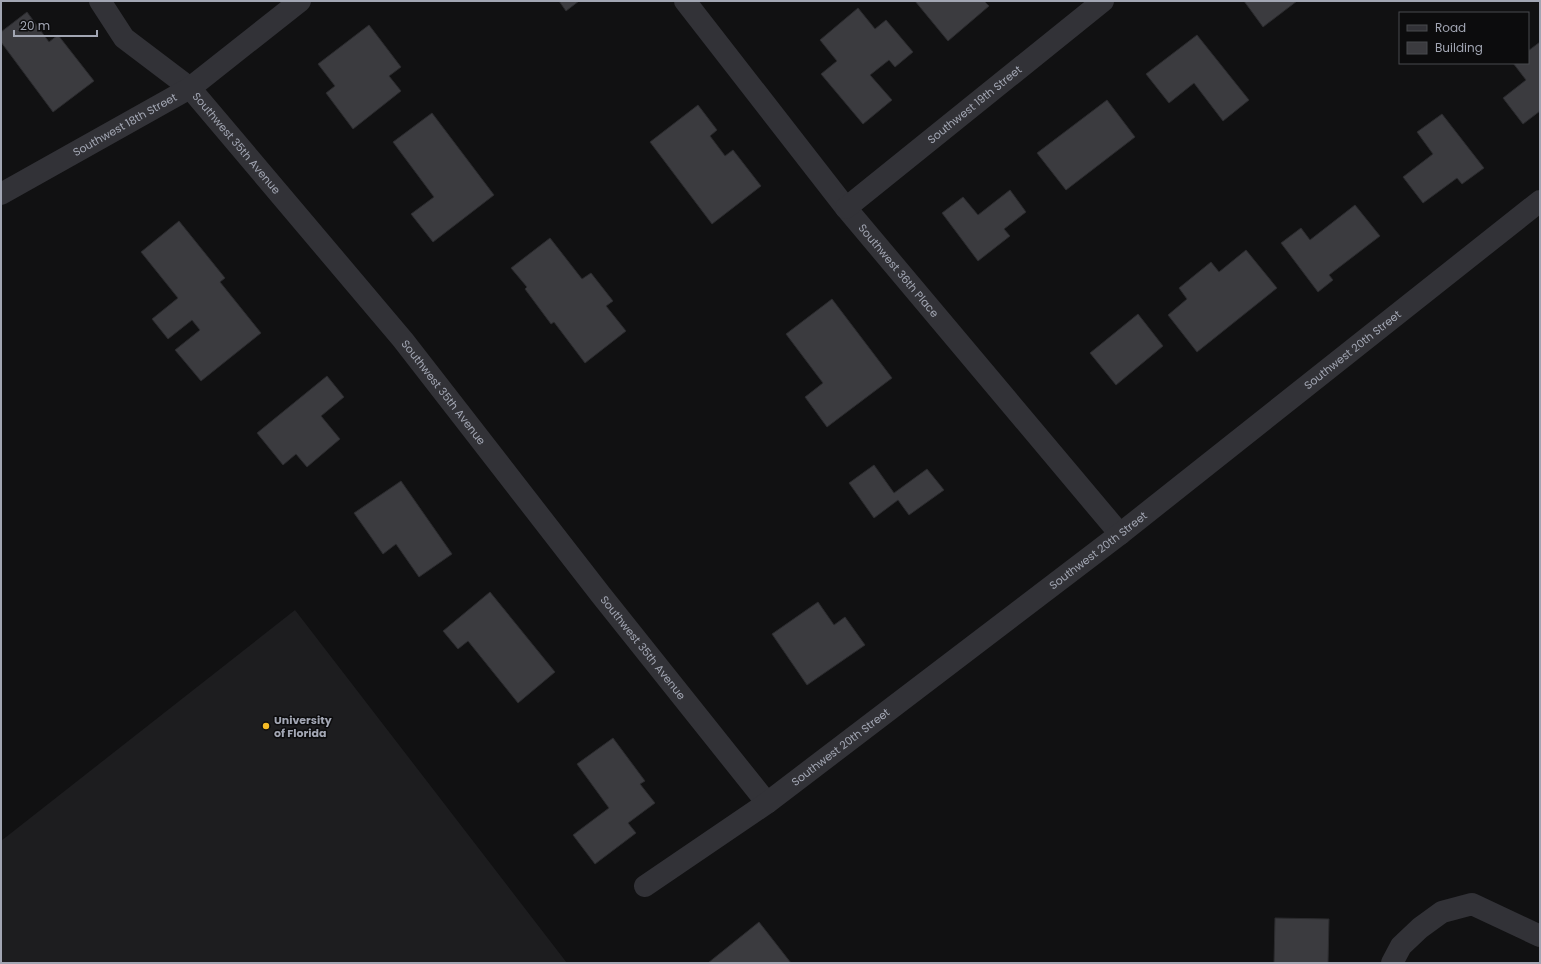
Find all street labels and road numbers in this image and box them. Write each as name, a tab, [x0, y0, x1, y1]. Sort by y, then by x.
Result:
street label: Southwest 19th Street	[924, 62, 1025, 147]
street label: Southwest 18th Street	[70, 89, 180, 160]
street label: Southwest 35th Avenue	[189, 89, 284, 198]
street label: Southwest 36th Place	[855, 220, 943, 321]
street label: Southwest 20th Street	[1301, 306, 1404, 393]
street label: Southwest 35th Avenue	[398, 336, 490, 448]
street label: Southwest 20th Street	[1046, 508, 1150, 593]
street label: Southwest 35th Avenue	[597, 592, 690, 703]
street label: Southwest 20th Street	[788, 704, 893, 790]

